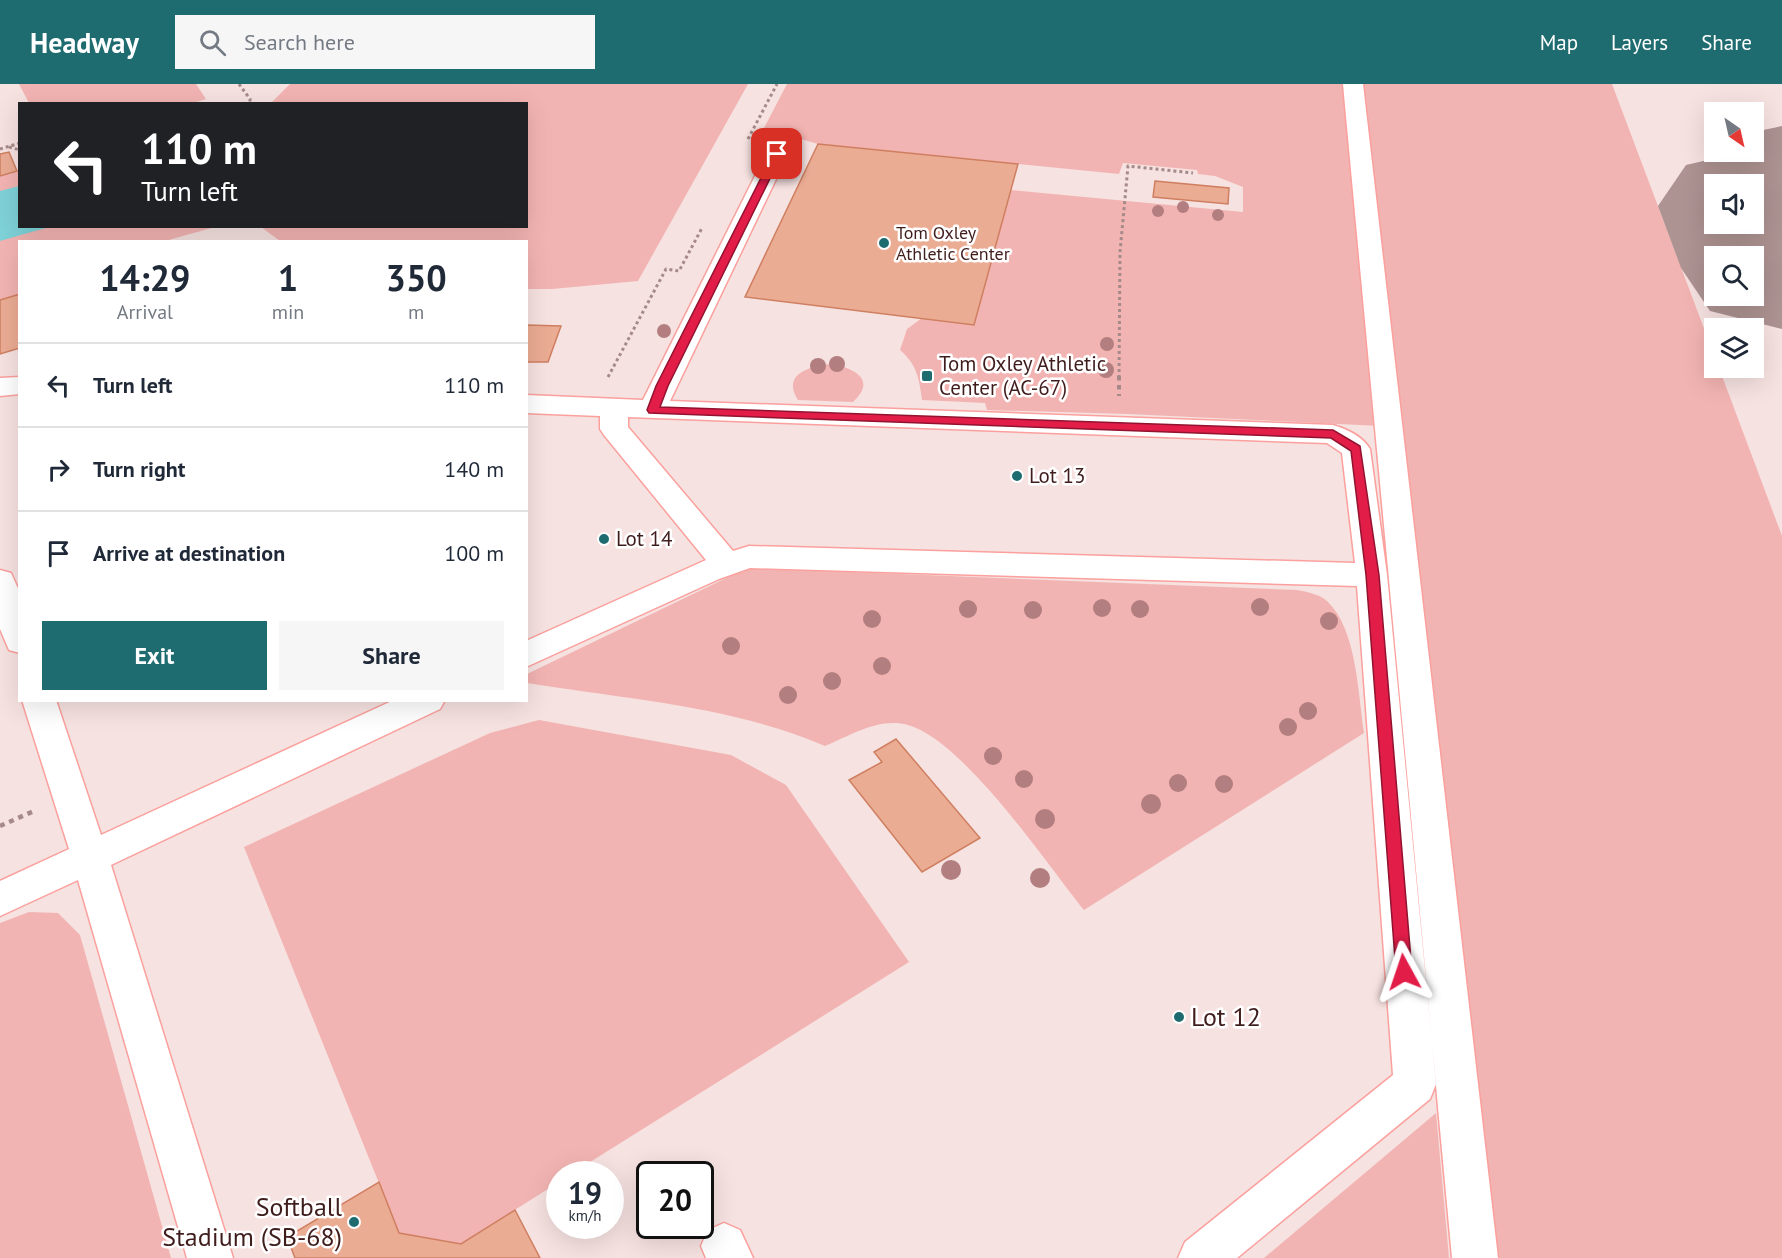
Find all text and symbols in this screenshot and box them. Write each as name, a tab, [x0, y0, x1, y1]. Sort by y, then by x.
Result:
search box	[175, 15, 595, 69]
text: Headway	[30, 24, 139, 61]
icon: search	[196, 26, 229, 59]
text: Search here	[244, 28, 355, 56]
text: Map	[1540, 29, 1578, 56]
text: Layers	[1611, 29, 1668, 56]
text: Share	[1701, 29, 1752, 56]
north arrow	[1704, 102, 1764, 162]
map controls	[1704, 102, 1764, 378]
text: 110 m	[141, 121, 257, 176]
icon: left	[42, 126, 120, 204]
pin	[751, 128, 802, 179]
icon: arrive	[760, 137, 793, 170]
text: Turn left	[141, 174, 238, 208]
button: sound	[1704, 174, 1764, 234]
place label: Tom Oxley Athletic Center	[896, 221, 1010, 265]
marker: Tom Oxley Athletic Center	[877, 236, 891, 250]
button: search	[1704, 246, 1764, 306]
text: 14:29	[99, 254, 191, 301]
text: 1	[278, 254, 298, 301]
text: 350	[386, 254, 447, 301]
text: Arrival	[117, 299, 173, 325]
text: min	[272, 299, 304, 325]
text: m	[408, 299, 424, 325]
button: layers	[1704, 318, 1764, 378]
place label: Tom Oxley Athletic Center (AC-67)	[939, 350, 1106, 401]
icon: left	[42, 369, 75, 402]
marker: Tom Oxley Athletic Center (AC-67)	[920, 369, 934, 383]
text: Turn left	[93, 371, 173, 399]
text: 110 m	[444, 371, 504, 399]
icon: right	[42, 453, 75, 486]
text: Turn right	[93, 455, 185, 483]
text: 140 m	[444, 455, 504, 483]
place label: Lot 13	[1029, 462, 1086, 489]
marker: Lot 13	[1010, 469, 1024, 483]
place label: Lot 14	[616, 525, 673, 552]
marker: Lot 14	[597, 532, 611, 546]
icon: arrive	[42, 537, 75, 570]
text: Arrive at destination	[93, 539, 285, 567]
text: 100 m	[444, 539, 504, 567]
button: Exit	[42, 621, 267, 690]
button: Share	[279, 621, 504, 690]
position arrow	[1372, 940, 1436, 1004]
place label: Lot 12	[1191, 1000, 1261, 1033]
marker: Lot 12	[1172, 1010, 1186, 1024]
speed limit sign: 20	[636, 1161, 714, 1239]
text: 19	[568, 1173, 602, 1212]
place label: Softball Stadium (SB-68)	[162, 1190, 342, 1253]
text: km/h	[569, 1206, 601, 1225]
marker: Softball Stadium (SB-68)	[347, 1215, 361, 1229]

